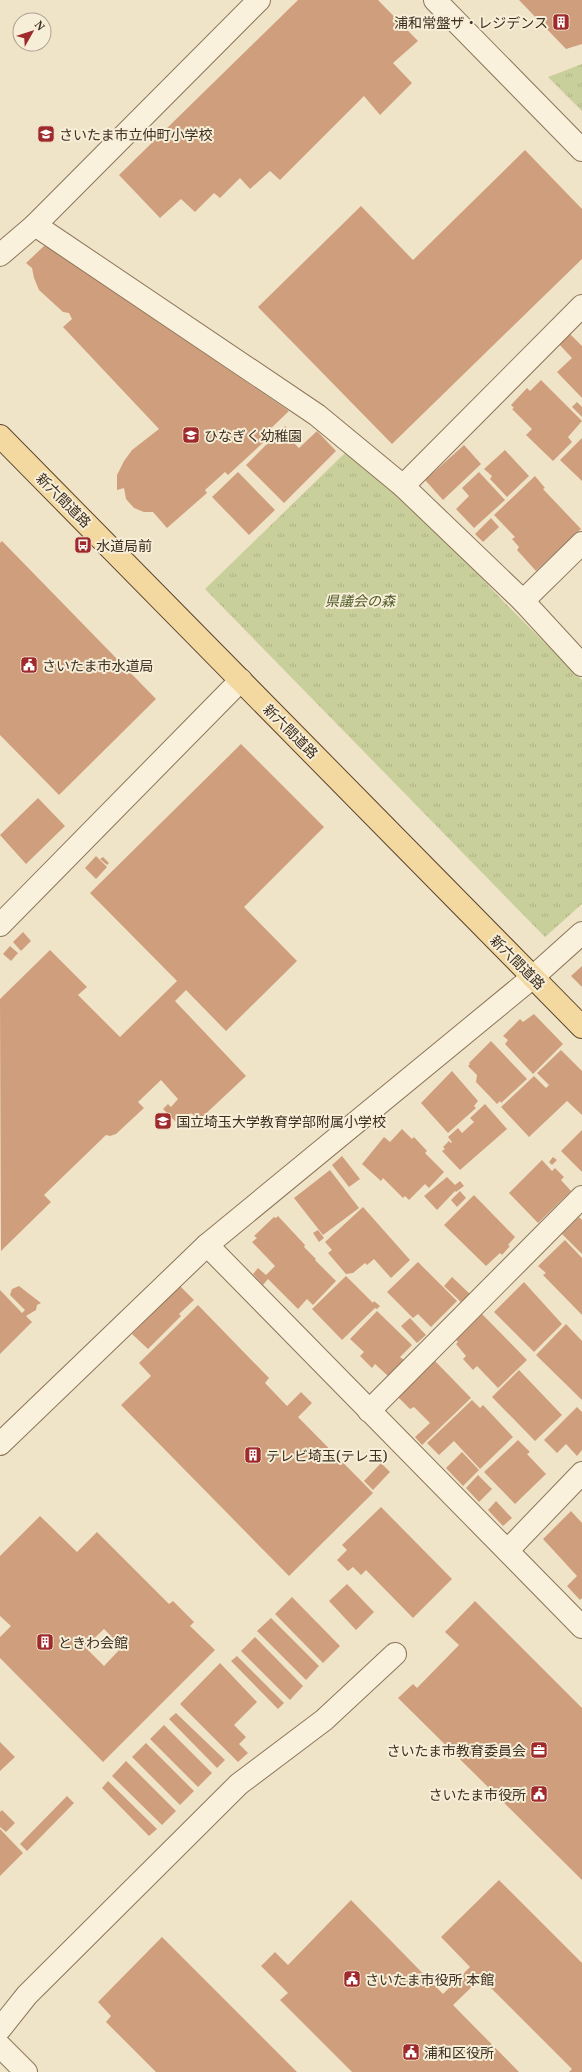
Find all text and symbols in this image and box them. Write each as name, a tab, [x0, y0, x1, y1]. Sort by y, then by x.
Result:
north arrow	[12, 12, 52, 52]
building icon: 浦和常盤ザ・レジデンス	[551, 12, 571, 32]
place label: 浦和常盤ザ・レジデンス	[394, 13, 548, 32]
text: N	[32, 17, 49, 34]
school or university icon: さいたま市立仲町小学校	[36, 124, 56, 144]
place label: さいたま市立仲町小学校	[59, 125, 213, 144]
school or university icon: ひなぎく幼稚園	[181, 425, 201, 445]
place label: ひなぎく幼稚園	[204, 426, 302, 445]
street label: 新六間道路	[33, 469, 95, 531]
bus stop icon: 水道局前	[73, 535, 93, 555]
place label: 水道局前	[96, 536, 152, 555]
park label: 県議会の森	[325, 591, 397, 610]
public building icon: さいたま市水道局	[19, 655, 39, 675]
place label: さいたま市水道局	[42, 656, 154, 675]
street label: 新六間道路	[260, 700, 322, 762]
street label: 新六間道路	[487, 931, 549, 993]
school or university icon: 国立埼玉大学教育学部附属小学校	[153, 1111, 173, 1131]
place label: 国立埼玉大学教育学部附属小学校	[176, 1112, 386, 1131]
building icon: テレビ埼玉(テレ玉)	[243, 1445, 263, 1465]
place label: テレビ埼玉(テレ玉)	[266, 1446, 388, 1465]
building icon: ときわ会館	[35, 1632, 55, 1652]
place label: ときわ会館	[58, 1633, 128, 1652]
office icon: さいたま市教育委員会	[529, 1740, 549, 1760]
place label: さいたま市教育委員会	[386, 1741, 526, 1760]
public building icon: さいたま市役所	[529, 1784, 549, 1804]
place label: さいたま市役所	[428, 1785, 526, 1804]
public building icon: さいたま市役所 本館	[342, 1969, 362, 1989]
place label: さいたま市役所 本館	[365, 1970, 494, 1989]
public building icon: 浦和区役所	[401, 2042, 421, 2062]
place label: 浦和区役所	[424, 2043, 494, 2062]

